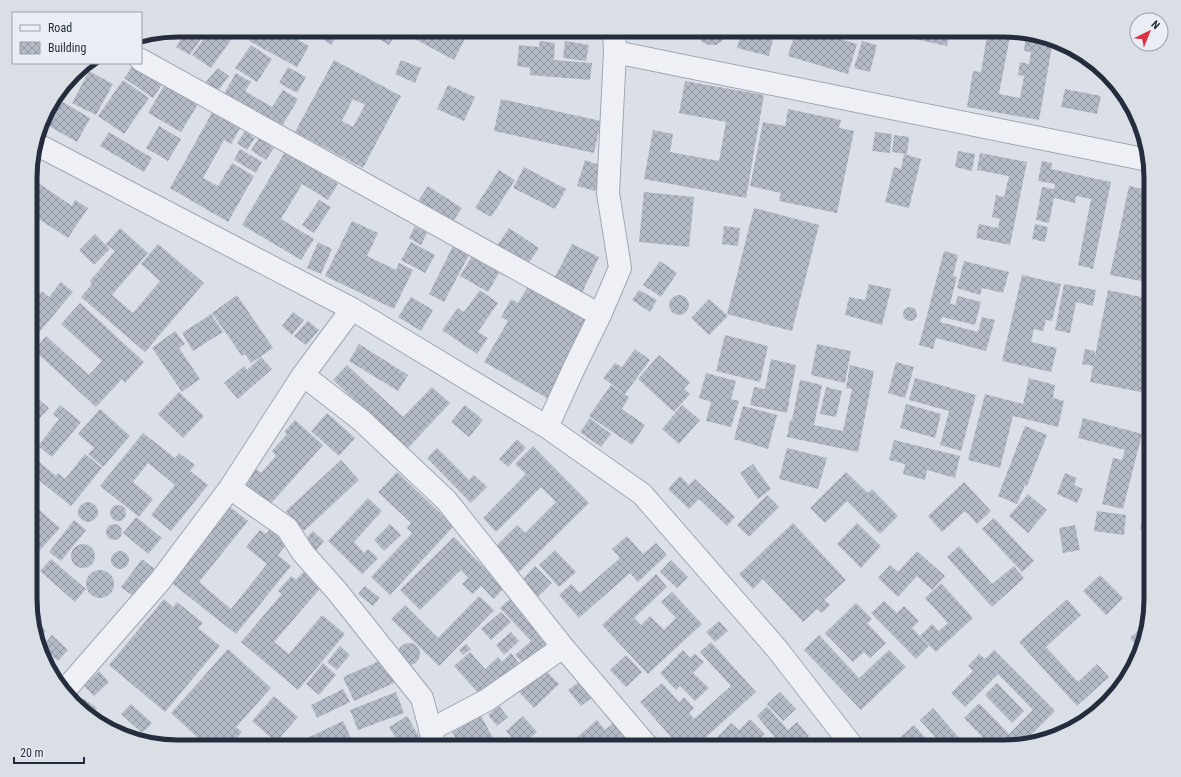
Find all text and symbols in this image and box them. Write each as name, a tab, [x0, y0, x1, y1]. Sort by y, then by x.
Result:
legend	[12, 12, 142, 64]
north arrow	[1129, 12, 1169, 52]
text: N	[1149, 18, 1163, 32]
text: Road	[48, 21, 72, 35]
text: Building	[48, 41, 86, 55]
scale bar	[14, 739, 84, 765]
text: 20 m	[20, 746, 44, 760]

